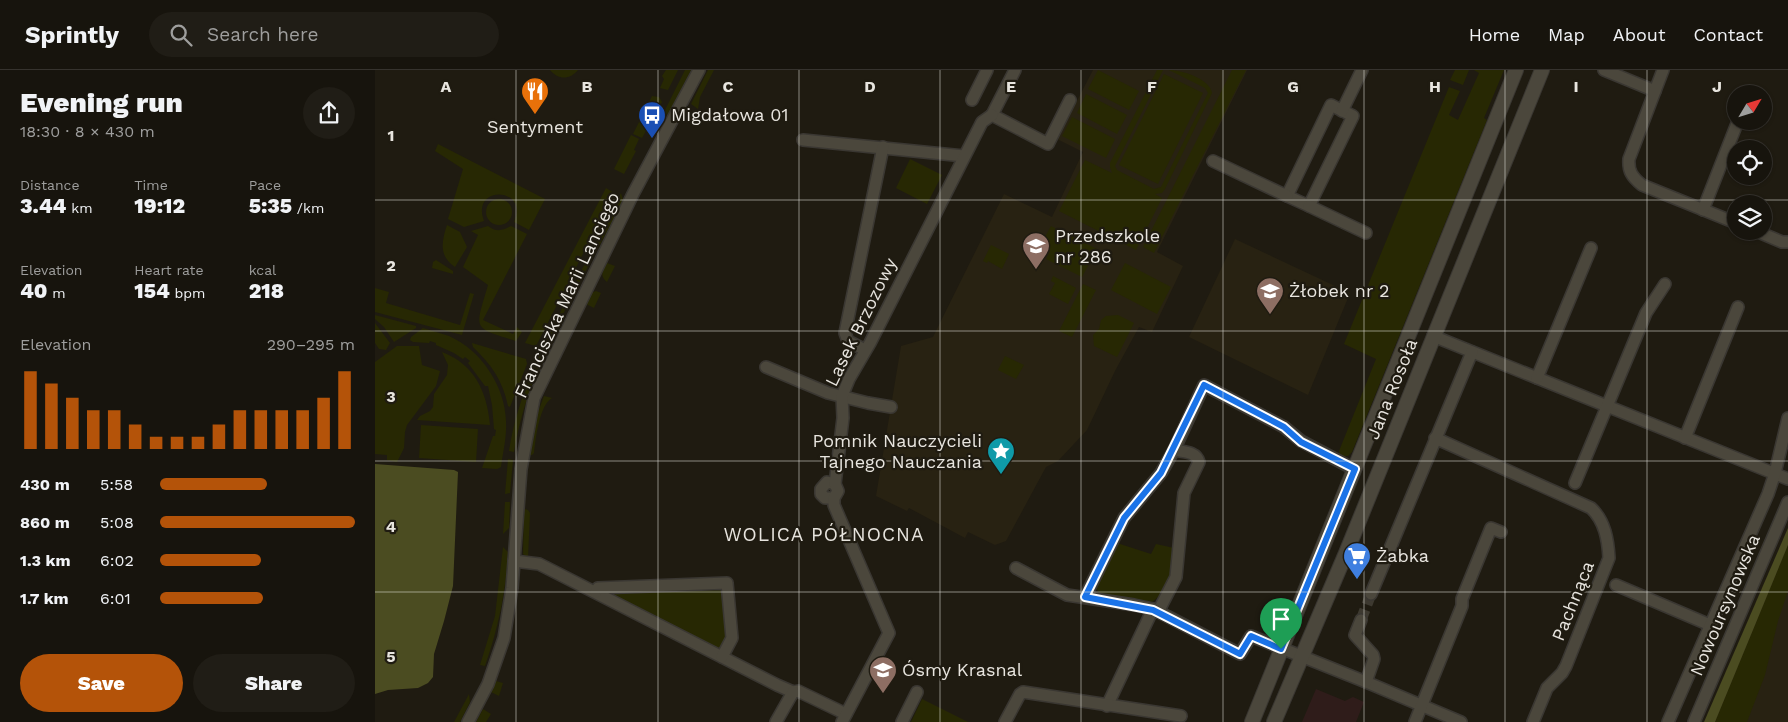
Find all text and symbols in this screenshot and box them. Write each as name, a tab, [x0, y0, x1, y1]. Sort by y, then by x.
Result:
search box	[149, 12, 499, 57]
text: Sprintly	[25, 21, 119, 49]
icon: search	[167, 21, 195, 49]
text: Search here	[207, 23, 318, 46]
text: Home	[1469, 24, 1520, 45]
text: Map	[1548, 24, 1585, 45]
text: About	[1613, 24, 1665, 45]
text: Contact	[1693, 24, 1763, 45]
restaurant icon: Sentyment	[520, 76, 550, 115]
text: A	[441, 77, 452, 96]
text: B	[582, 77, 593, 96]
text: C	[723, 77, 734, 96]
text: D	[864, 77, 876, 96]
text: E	[1006, 77, 1016, 96]
text: F	[1147, 77, 1157, 96]
text: G	[1287, 77, 1299, 96]
text: H	[1429, 77, 1441, 96]
text: I	[1573, 77, 1579, 96]
text: J	[1712, 77, 1722, 96]
north arrow	[1727, 85, 1773, 130]
map controls	[1727, 85, 1772, 240]
text: Evening run	[20, 86, 183, 119]
button: share	[303, 87, 355, 139]
bus stop icon: Migdałowa 01	[637, 100, 667, 139]
place label: Migdałowa 01	[671, 104, 788, 125]
place label: Sentyment	[487, 116, 583, 137]
text: 18:30 · 8 × 430 m	[20, 122, 155, 141]
text: 1	[388, 126, 394, 145]
button: locate	[1727, 140, 1772, 185]
text: Distance	[20, 177, 80, 193]
text: Time	[134, 177, 168, 193]
text: Pace	[249, 177, 281, 193]
street label: Franciszka Marii Lanciego	[510, 188, 624, 401]
text: 3.44	[20, 193, 66, 218]
text: 19:12	[134, 193, 185, 218]
text: 5:35	[249, 193, 292, 218]
button: layers	[1727, 195, 1772, 240]
text: km	[66, 200, 93, 216]
text: /km	[292, 200, 324, 216]
place label: Przedszkole nr 286	[1055, 225, 1160, 267]
school or university icon: Przedszkole nr 286	[1021, 231, 1051, 270]
street label: Lasek Brzozowy	[820, 253, 901, 389]
text: 2	[386, 256, 396, 275]
text: Elevation	[20, 262, 83, 278]
text: Heart rate	[134, 262, 204, 278]
text: kcal	[249, 262, 276, 278]
school or university icon: Żłobek nr 2	[1255, 276, 1285, 315]
text: 40	[20, 278, 48, 303]
text: 154	[134, 278, 170, 303]
text: 218	[249, 278, 284, 303]
place label: Żłobek nr 2	[1289, 280, 1390, 301]
text: m	[48, 285, 66, 301]
text: bpm	[170, 285, 205, 301]
text: Elevation	[20, 335, 91, 354]
text: 290–295 m	[267, 335, 355, 354]
street label: Jana Rosoła	[1362, 335, 1421, 442]
text: 3	[386, 387, 396, 406]
place label: Pomnik Nauczycieli Tajnego Nauczania	[812, 430, 982, 472]
place icon: Pomnik Nauczycieli Tajnego Nauczania	[986, 436, 1016, 475]
text: 430 m	[20, 475, 70, 494]
text: 5:58	[100, 475, 133, 494]
text: 860 m	[20, 513, 70, 532]
text: 5:08	[100, 513, 134, 532]
text: 4	[386, 517, 396, 536]
district label: WOLICA PÓŁNOCNA	[723, 523, 925, 546]
street label: Nowoursynowska	[1685, 531, 1764, 679]
supermarket icon: Żabka	[1342, 541, 1372, 580]
place label: Żabka	[1376, 545, 1429, 566]
text: 1.3 km	[20, 551, 71, 570]
text: 6:02	[100, 551, 134, 570]
street label: Pachnąca	[1547, 558, 1598, 644]
text: 1.7 km	[20, 589, 69, 608]
text: 6:01	[100, 589, 131, 608]
pin	[1260, 598, 1302, 649]
icon: arrive	[1267, 605, 1295, 633]
text: 5	[386, 647, 396, 666]
button: Save	[20, 654, 183, 712]
button: Share	[193, 654, 355, 712]
school or university icon: Ósmy Krasnal	[868, 655, 898, 694]
place label: Ósmy Krasnal	[902, 659, 1023, 680]

